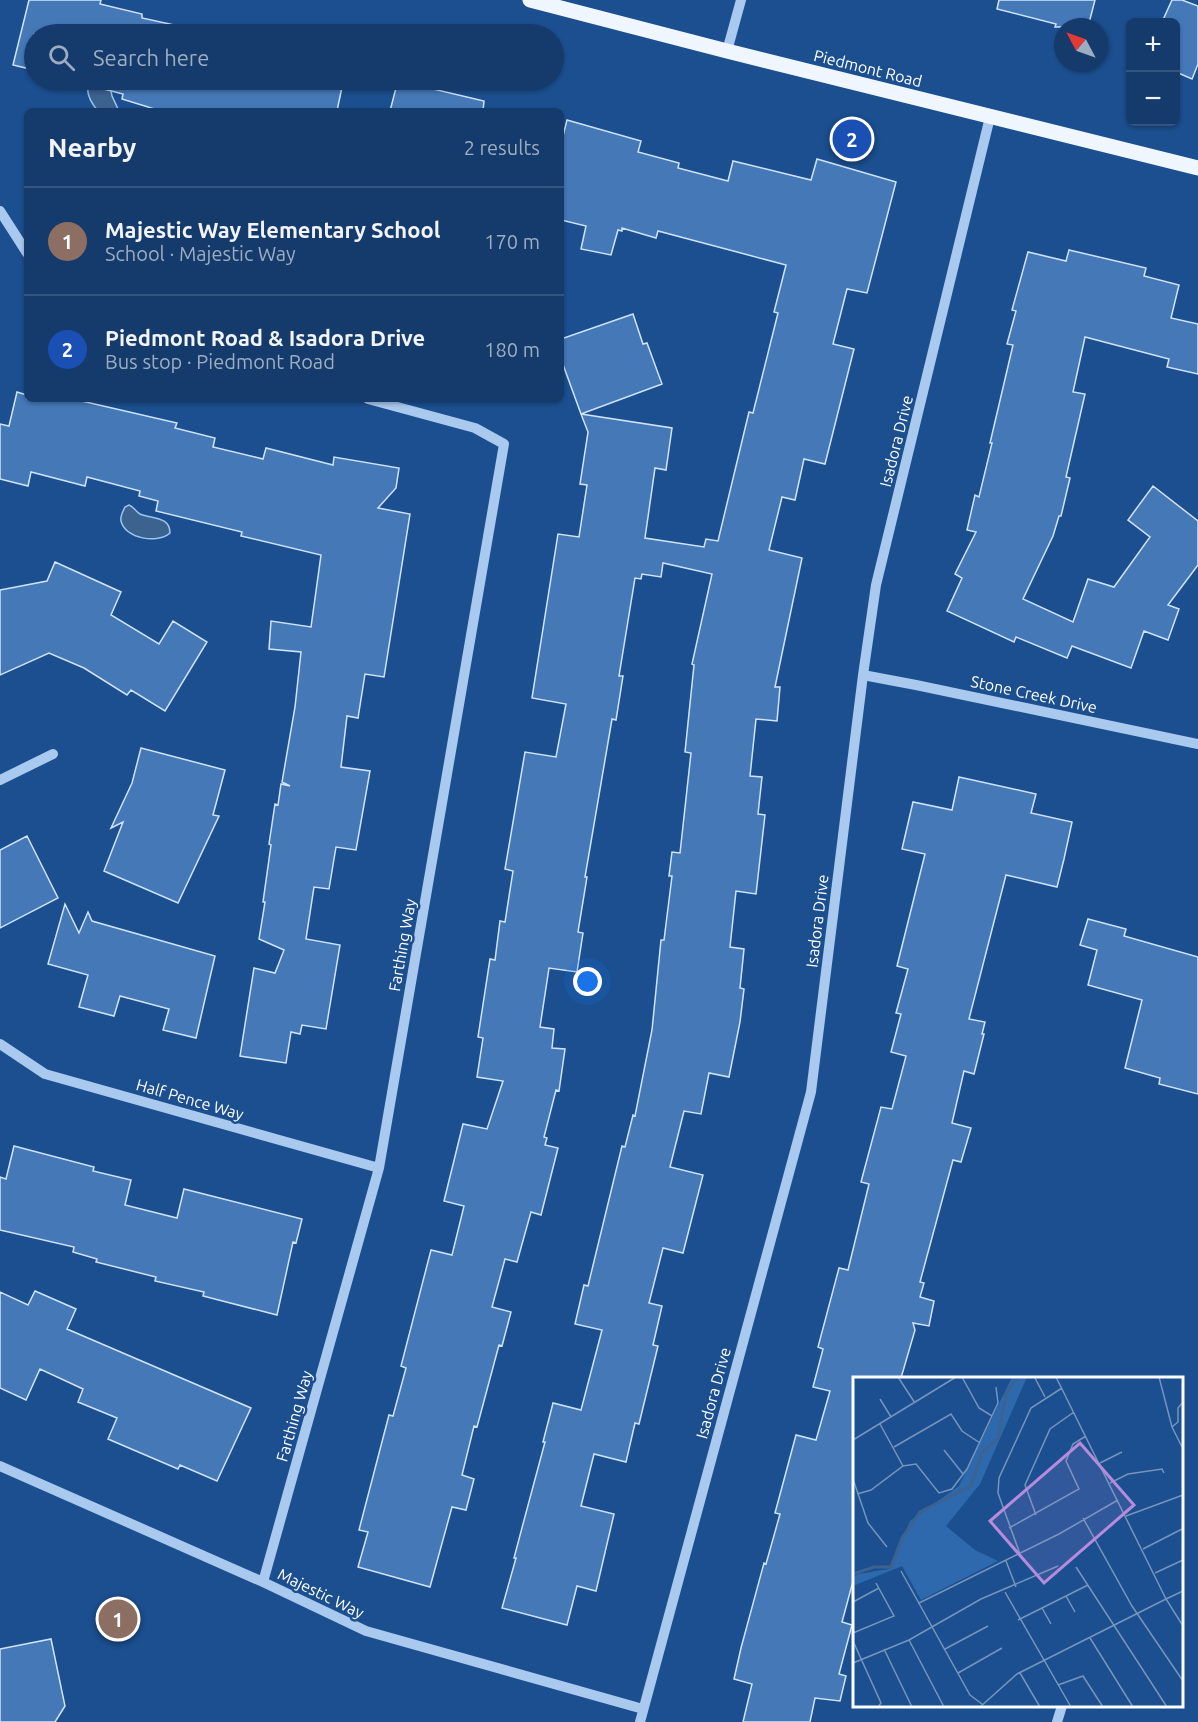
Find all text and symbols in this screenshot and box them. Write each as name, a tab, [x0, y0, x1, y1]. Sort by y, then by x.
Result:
north arrow	[1054, 18, 1108, 72]
map controls	[1126, 18, 1180, 126]
button: +	[1126, 18, 1180, 72]
search box	[24, 24, 564, 90]
icon: search	[45, 41, 78, 74]
text: Search here	[93, 45, 209, 70]
street label: Piedmont Road	[812, 46, 924, 90]
button: −	[1126, 72, 1180, 126]
pin: 2	[832, 116, 872, 162]
text: Nearby	[48, 133, 136, 162]
text: 2 results	[464, 136, 540, 159]
text: Majestic Way Elementary School	[105, 217, 440, 242]
text: 1	[62, 230, 73, 253]
text: 170 m	[484, 230, 540, 253]
text: School · Majestic Way	[105, 242, 296, 265]
text: Piedmont Road & Isadora Drive	[105, 325, 425, 350]
text: 2	[62, 338, 73, 361]
text: 180 m	[484, 338, 540, 361]
text: Bus stop · Piedmont Road	[105, 350, 335, 373]
street label: Isadora Drive	[876, 393, 916, 489]
street label: Stone Creek Drive	[969, 672, 1099, 716]
street label: Isadora Drive	[802, 873, 832, 969]
street label: Farthing Way	[385, 897, 419, 993]
your location	[573, 967, 602, 996]
street label: Half Pence Way	[134, 1075, 246, 1123]
street label: Isadora Drive	[692, 1345, 734, 1441]
street label: Farthing Way	[272, 1368, 316, 1464]
inset map	[853, 1377, 1183, 1707]
street label: Majestic Way	[275, 1564, 367, 1622]
pin: 1	[98, 1596, 138, 1642]

